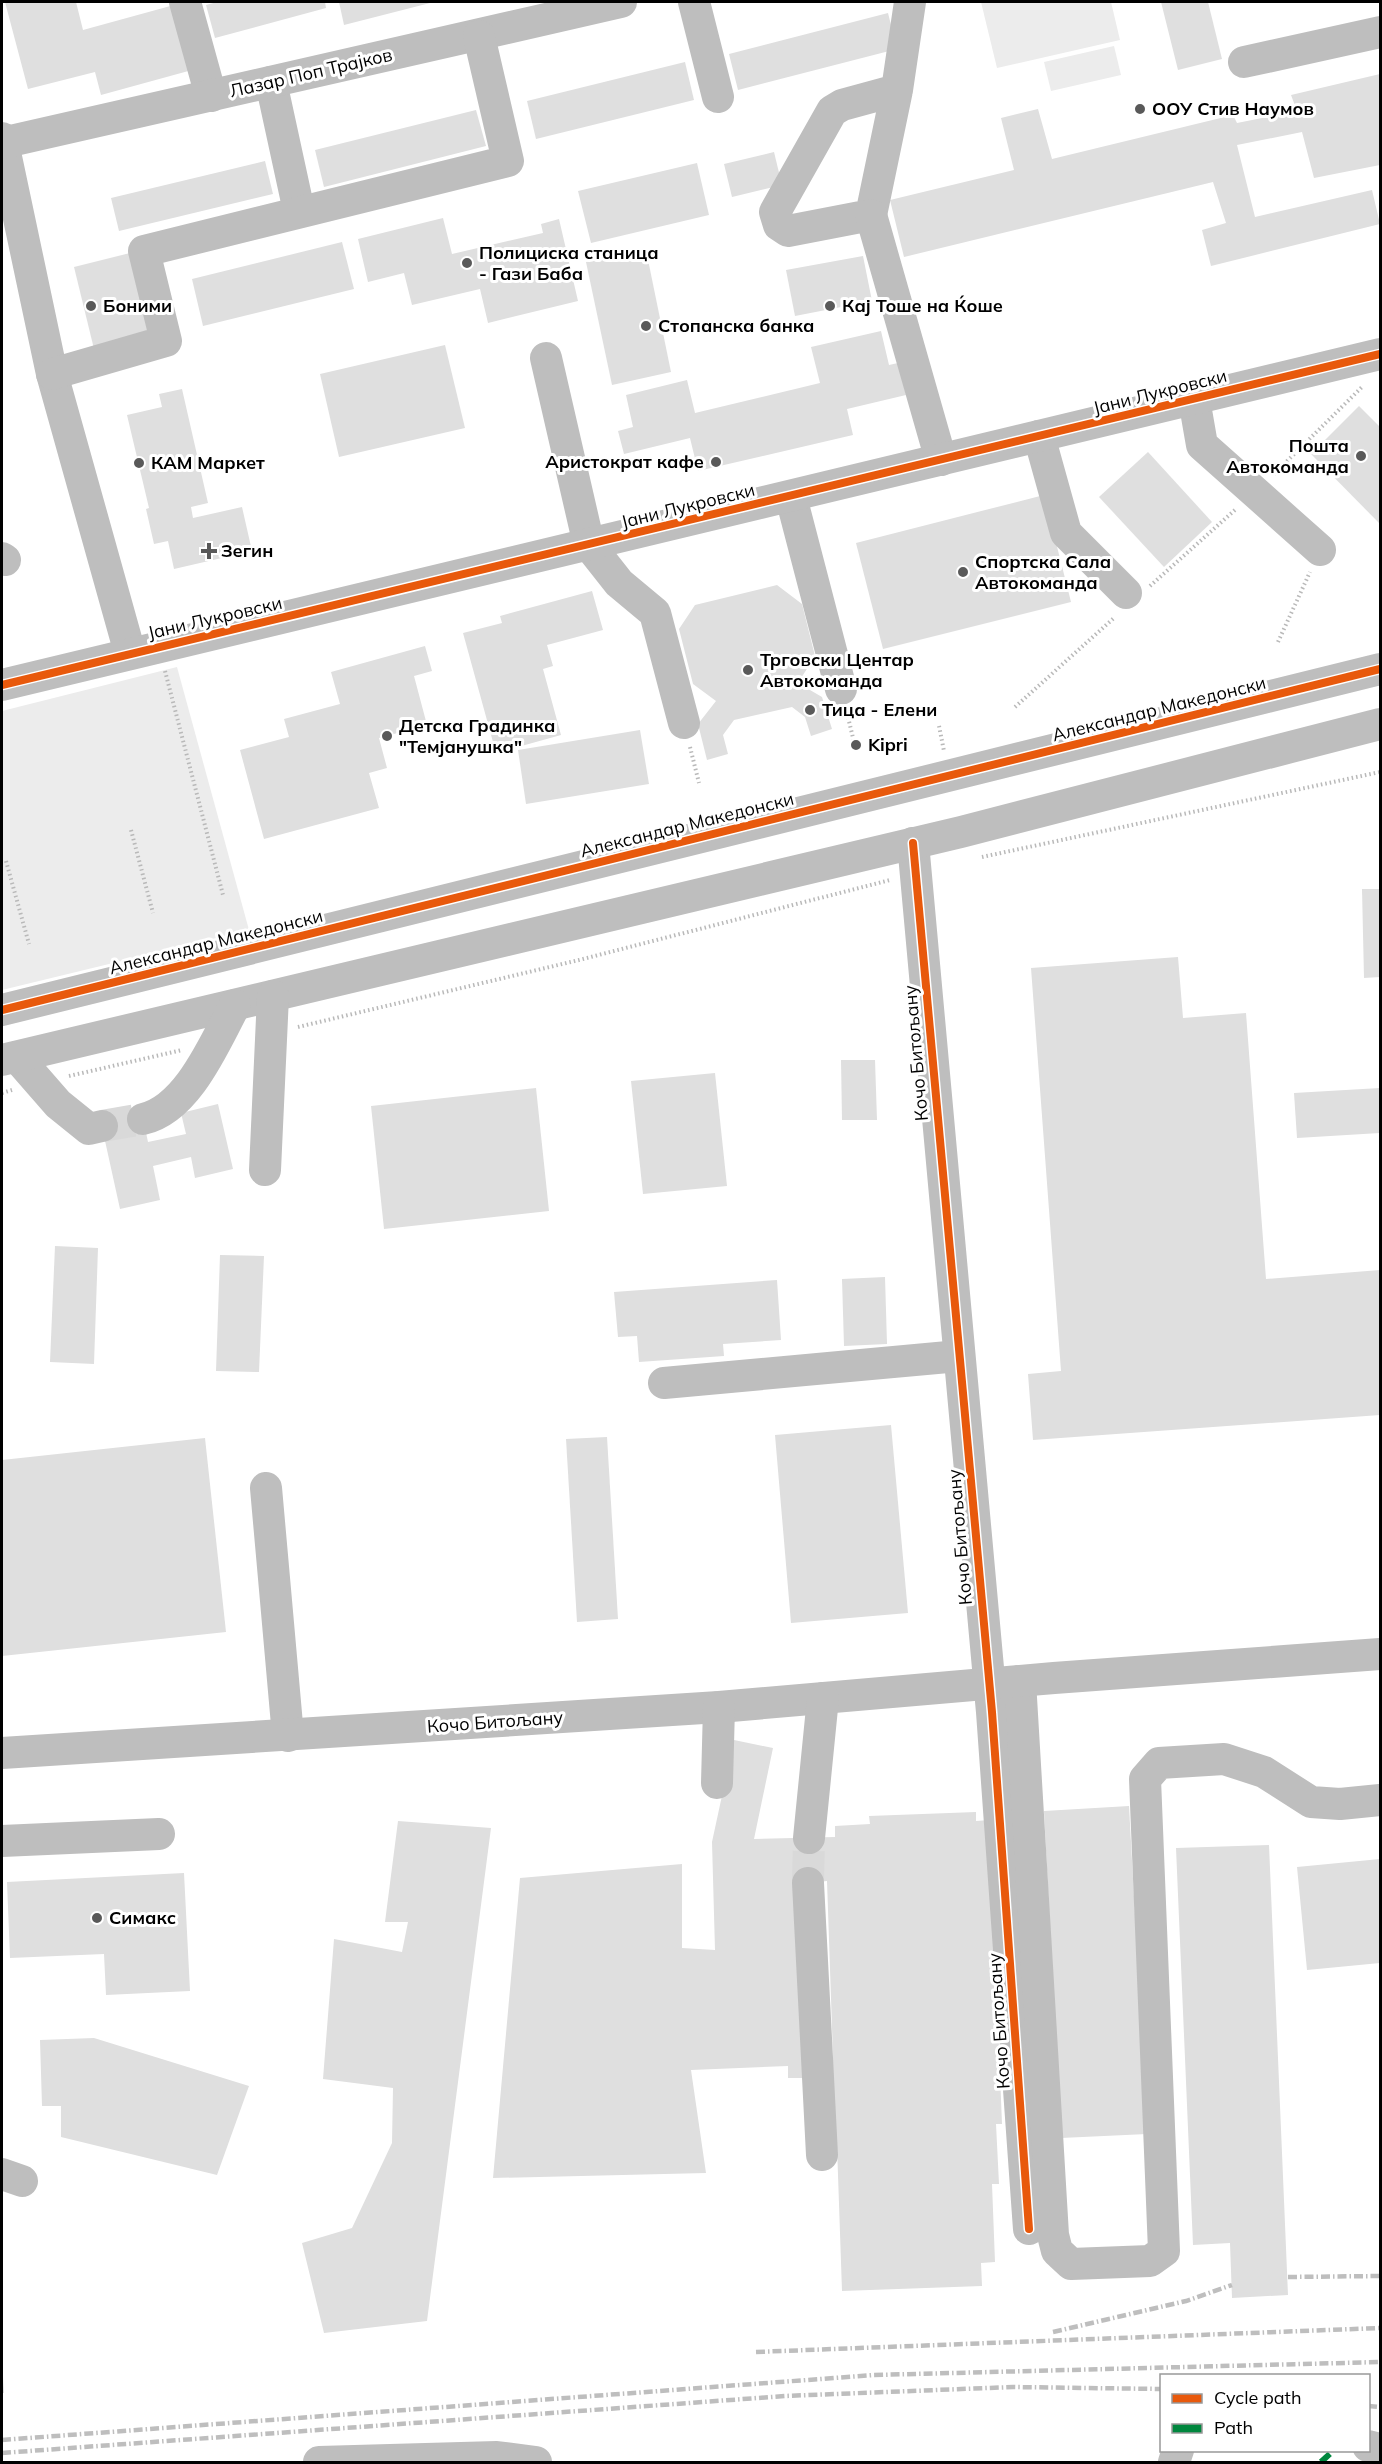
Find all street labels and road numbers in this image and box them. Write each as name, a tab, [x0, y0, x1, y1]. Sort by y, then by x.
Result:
street label: Лазар Поп Трајков	[227, 43, 394, 102]
street label: Јани Лукровски	[1091, 364, 1229, 419]
street label: Јани Лукровски	[619, 478, 757, 533]
street label: Јани Лукровски	[145, 591, 284, 644]
street label: Александар Македонски	[1050, 671, 1268, 746]
street label: Александар Македонски	[578, 787, 796, 862]
street label: Александар Македонски	[107, 904, 325, 979]
street label: Кочо Битољану	[898, 984, 933, 1122]
street label: Кочо Битољану	[942, 1468, 977, 1606]
street label: Кочо Битољану	[426, 1705, 564, 1738]
street label: Кочо Битољану	[982, 1952, 1015, 2090]

